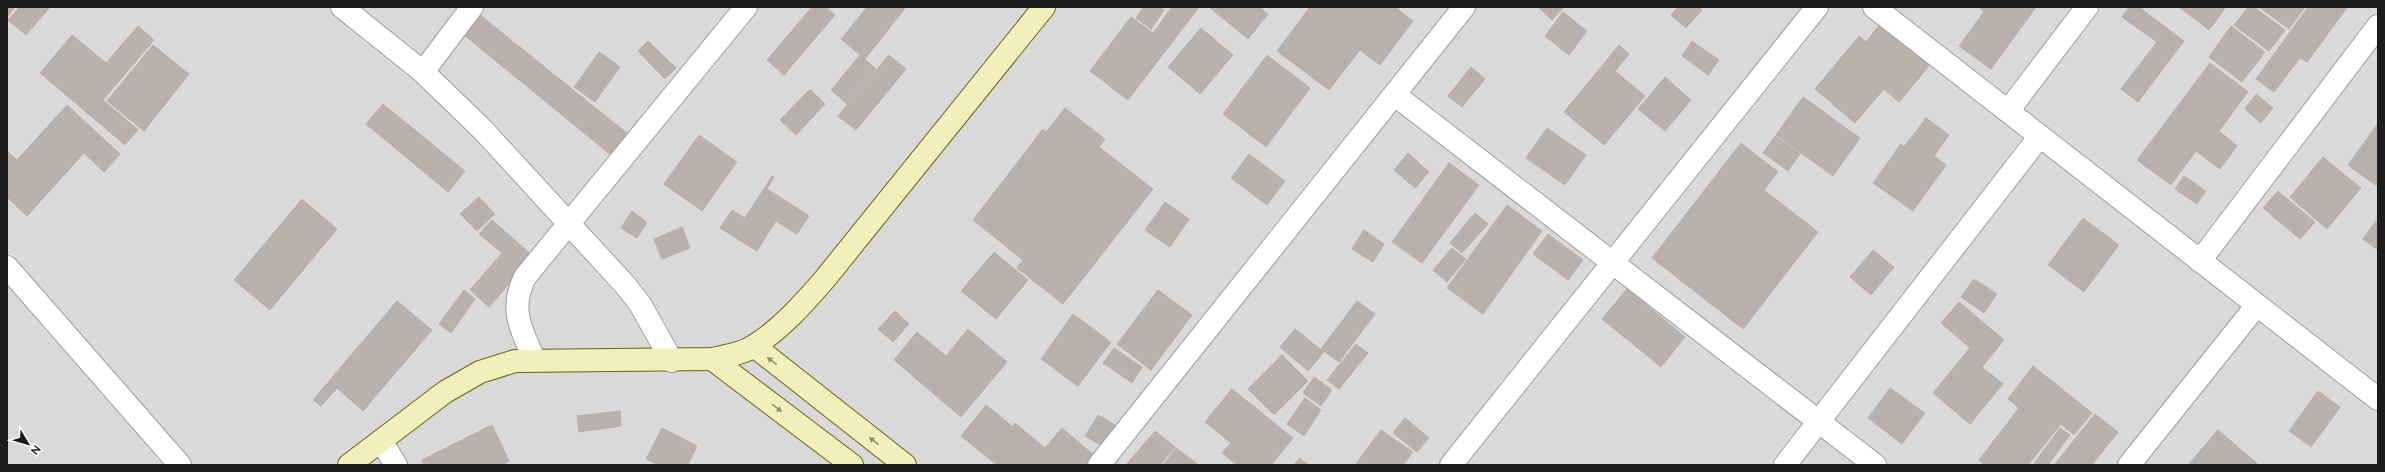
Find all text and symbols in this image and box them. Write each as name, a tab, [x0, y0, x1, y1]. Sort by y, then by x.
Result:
one-way arrow	[767, 356, 778, 365]
one-way arrow	[771, 404, 782, 412]
north arrow	[8, 424, 48, 464]
one-way arrow	[869, 437, 880, 445]
text: N	[29, 443, 44, 458]

